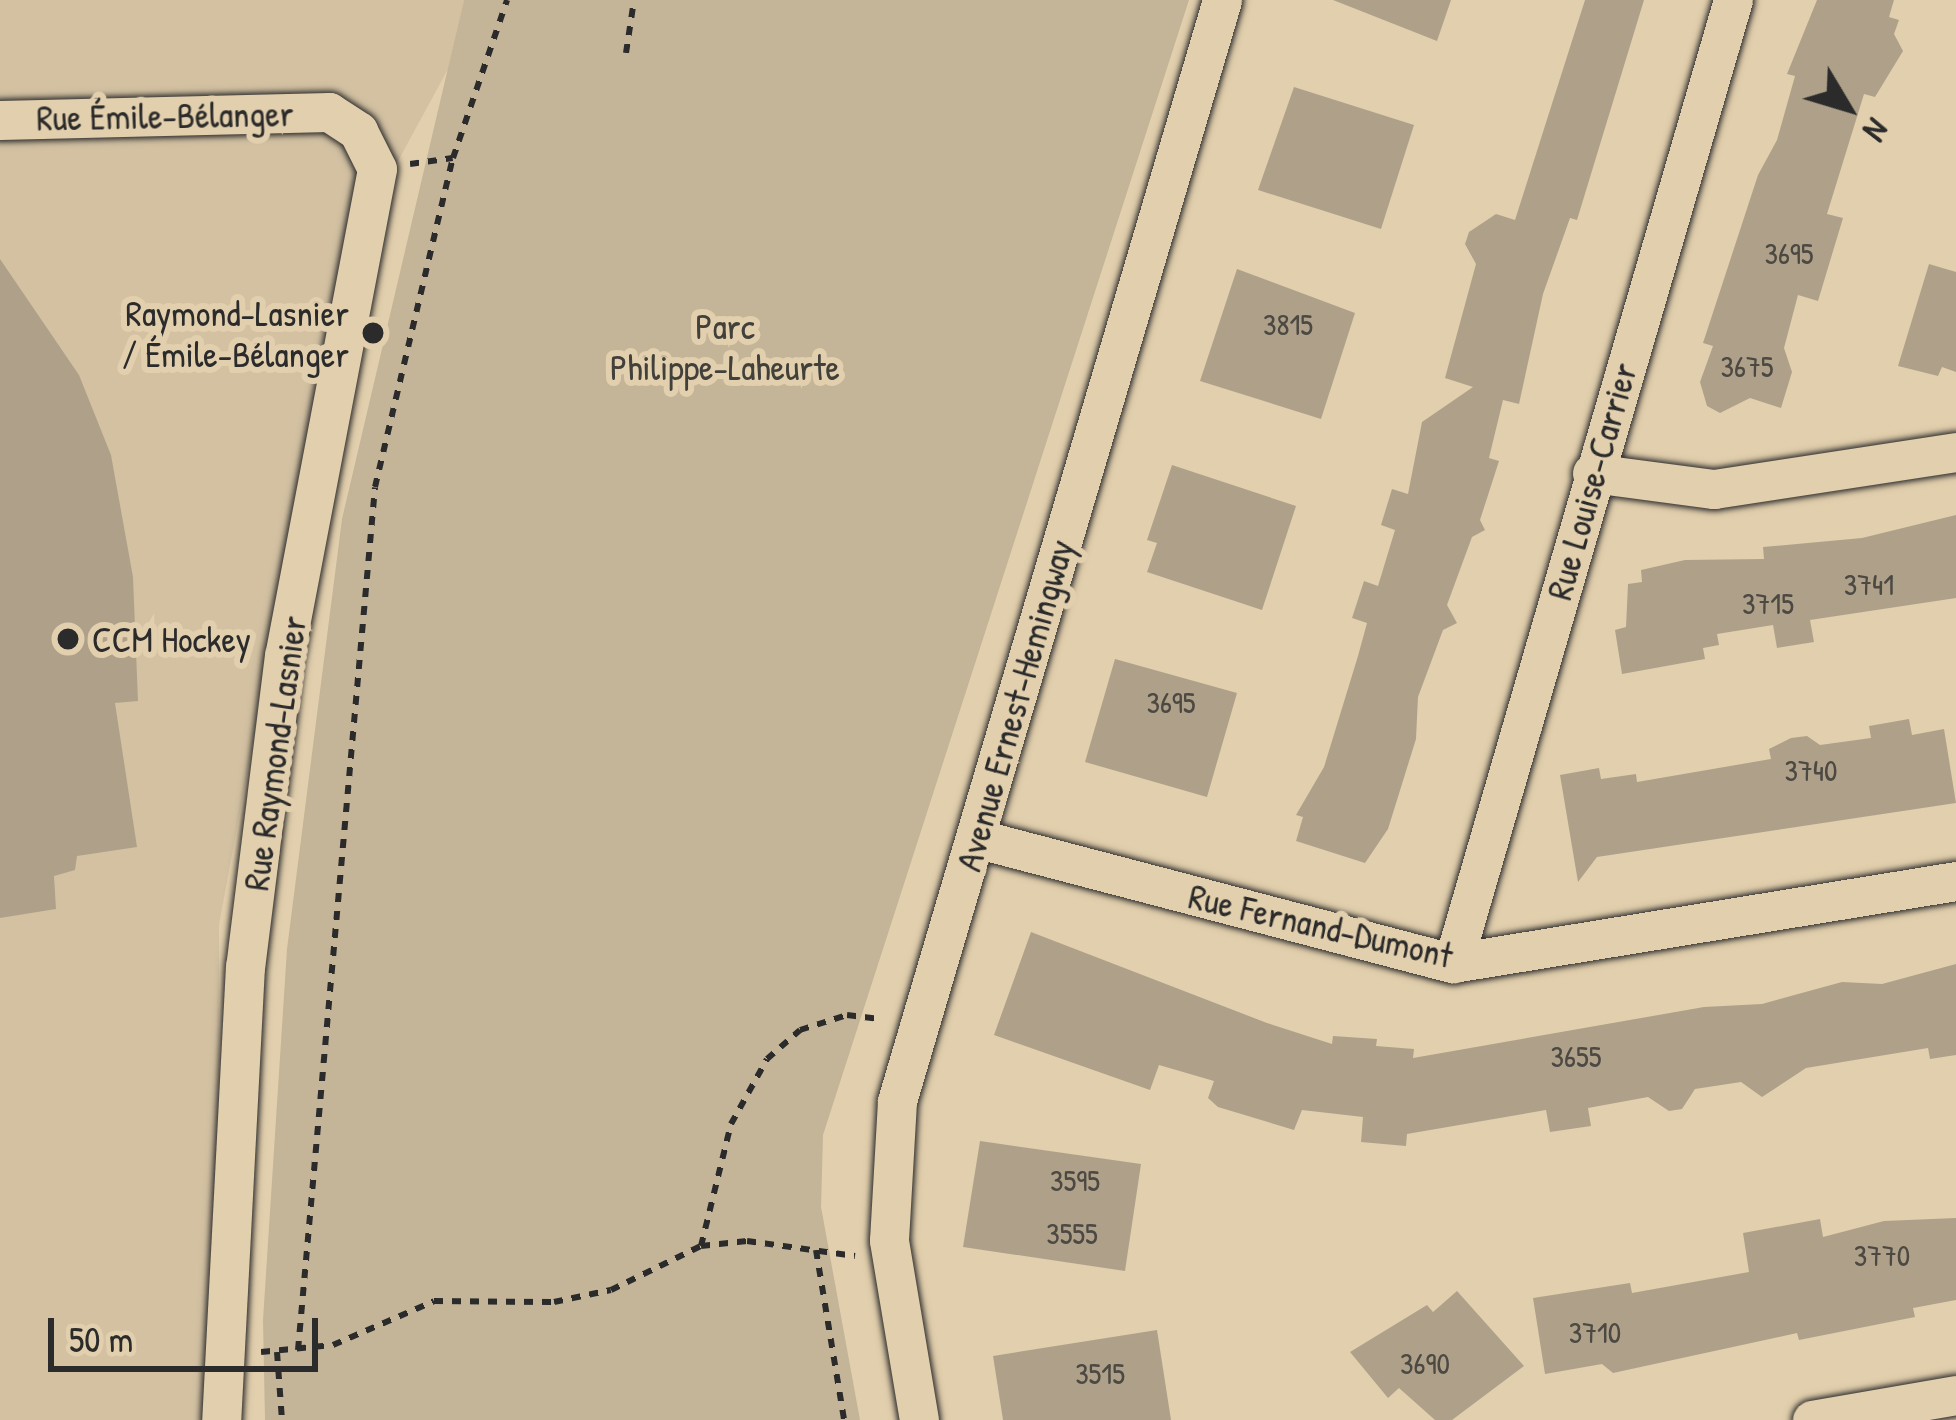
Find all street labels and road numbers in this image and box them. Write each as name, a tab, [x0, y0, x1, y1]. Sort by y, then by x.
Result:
street label: Rue Émile-Bélanger	[36, 91, 294, 139]
street label: Rue Louise-Carrier	[1537, 358, 1645, 604]
street label: Avenue Ernest-Hemingway	[946, 534, 1082, 876]
street label: Rue Raymond-Lasnier	[233, 613, 315, 893]
street label: Rue Fernand-Dumont	[1185, 874, 1457, 976]

